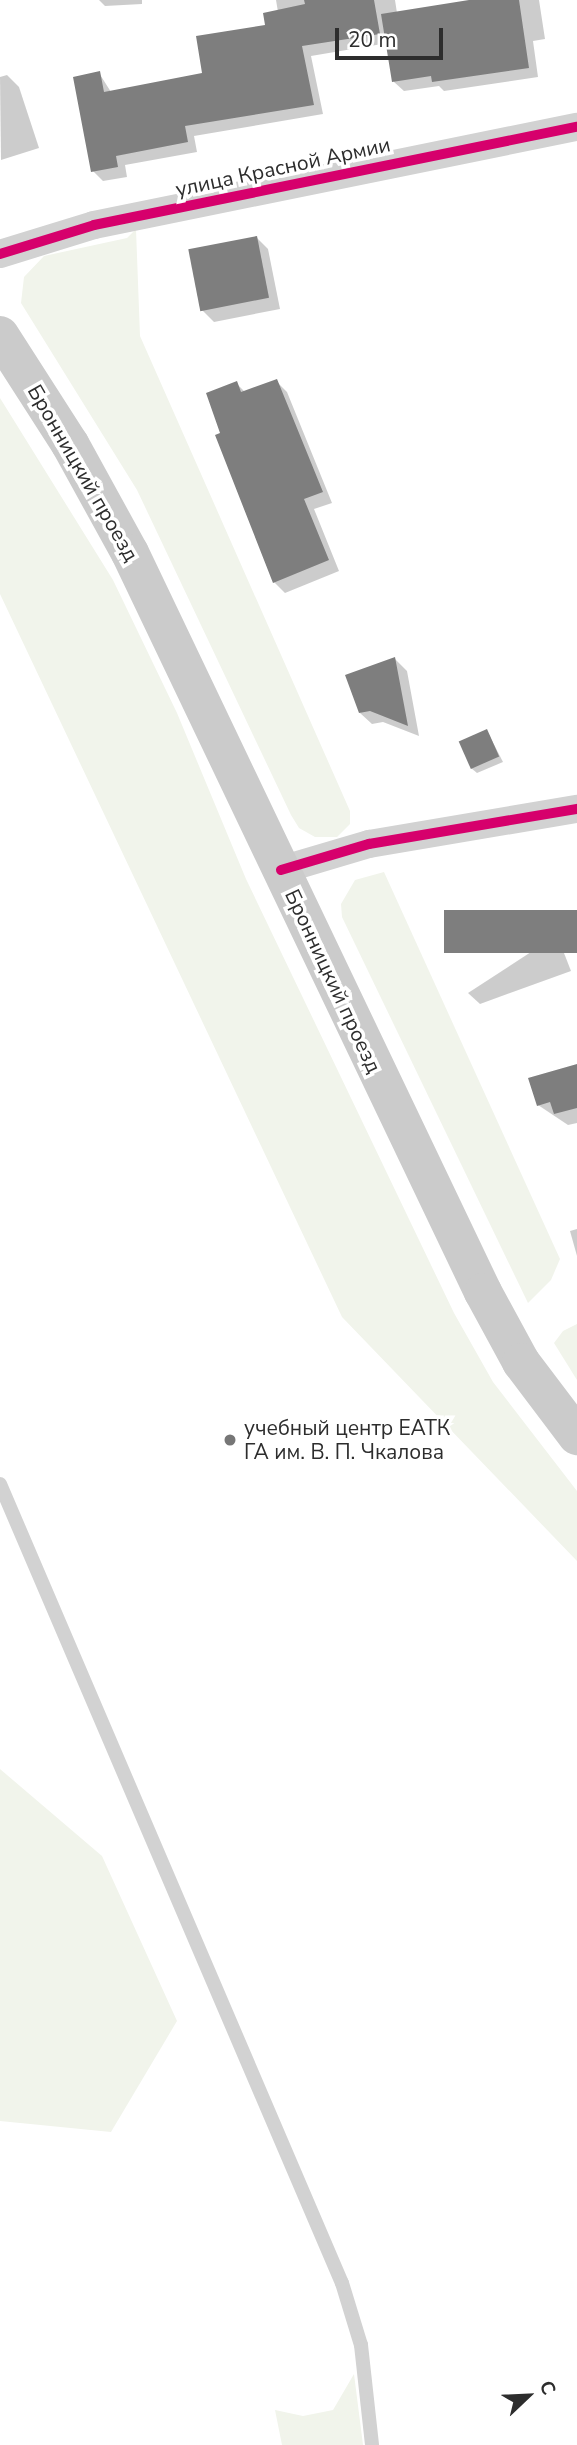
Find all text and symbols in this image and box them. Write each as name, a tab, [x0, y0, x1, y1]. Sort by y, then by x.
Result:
scale bar	[339, 14, 448, 58]
text: 20 m	[348, 26, 397, 54]
street label: улица Красной Армии	[173, 132, 393, 202]
street label: Бронницкий проезд	[22, 380, 144, 566]
street label: Бронницкий проезд	[279, 885, 387, 1077]
place label: учебный центр ЕАТК ГА им. В. П. Чкалова	[244, 1415, 450, 1465]
marker: учебный центр ЕАТК ГА им. В. П. Чкалова	[222, 1432, 238, 1448]
north arrow	[493, 2361, 563, 2431]
text: С	[533, 2377, 562, 2399]

